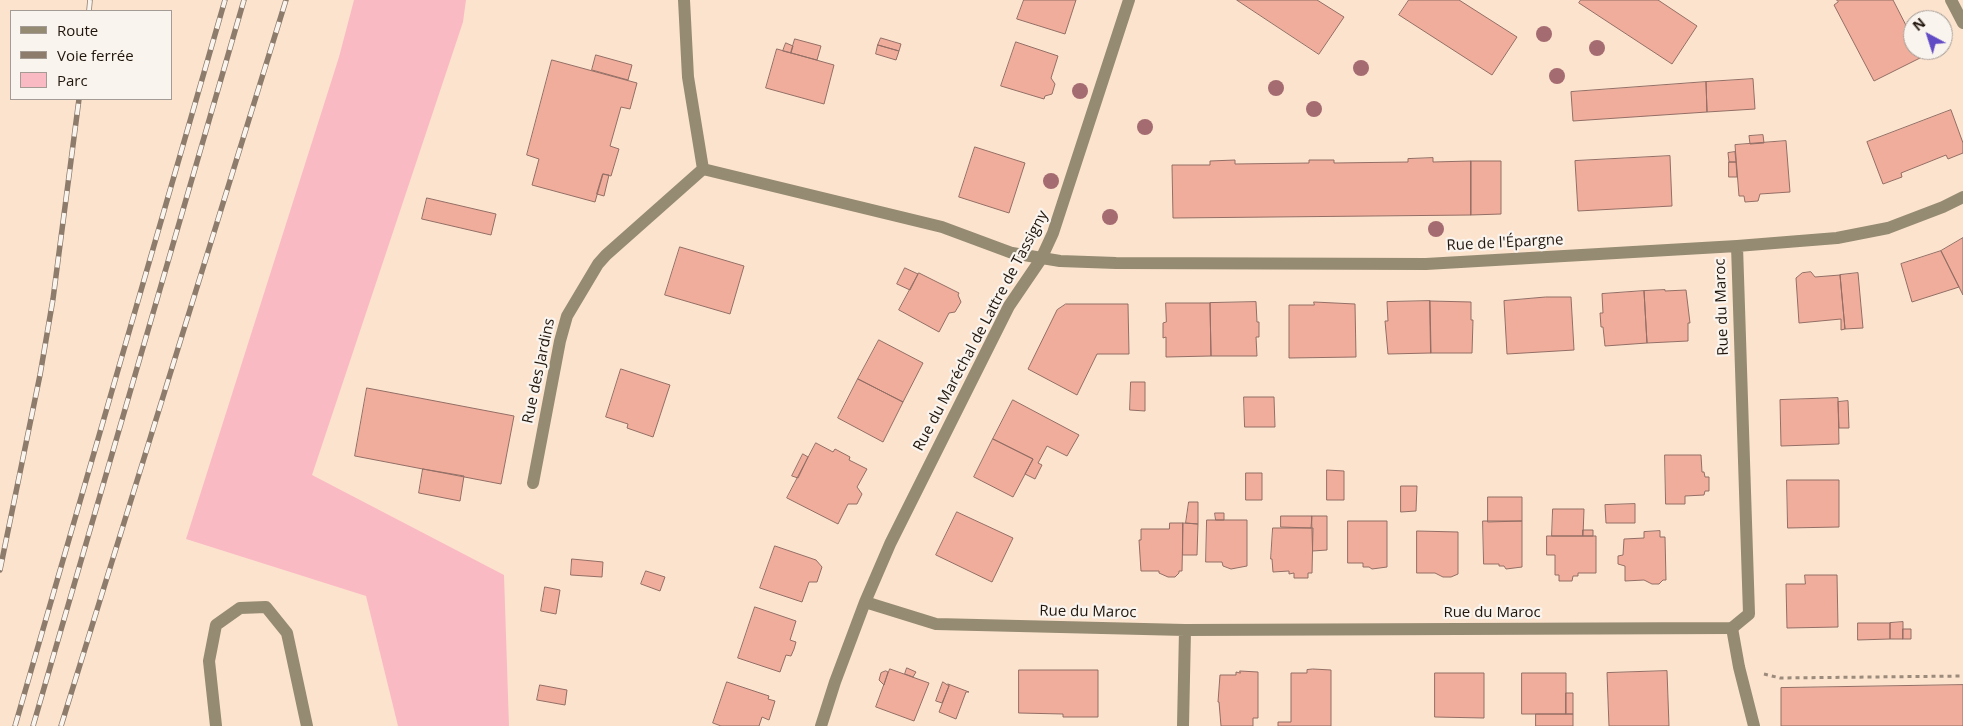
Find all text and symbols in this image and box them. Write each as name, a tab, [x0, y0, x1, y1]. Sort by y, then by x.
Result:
legend	[10, 10, 172, 100]
north arrow	[1903, 10, 1953, 60]
text: N	[1908, 13, 1929, 35]
text: Route	[57, 20, 98, 40]
text: Voie ferrée	[57, 45, 134, 65]
text: Parc	[57, 70, 88, 90]
street label: Rue du Maréchal de Lattre de Tassigny	[910, 208, 1052, 454]
street label: Rue de l'Épargne	[1446, 231, 1564, 255]
street label: Rue du Maroc	[1711, 258, 1733, 356]
street label: Rue des Jardins	[519, 317, 559, 425]
street label: Rue du Maroc	[1039, 602, 1137, 622]
street label: Rue du Maroc	[1443, 604, 1541, 622]

